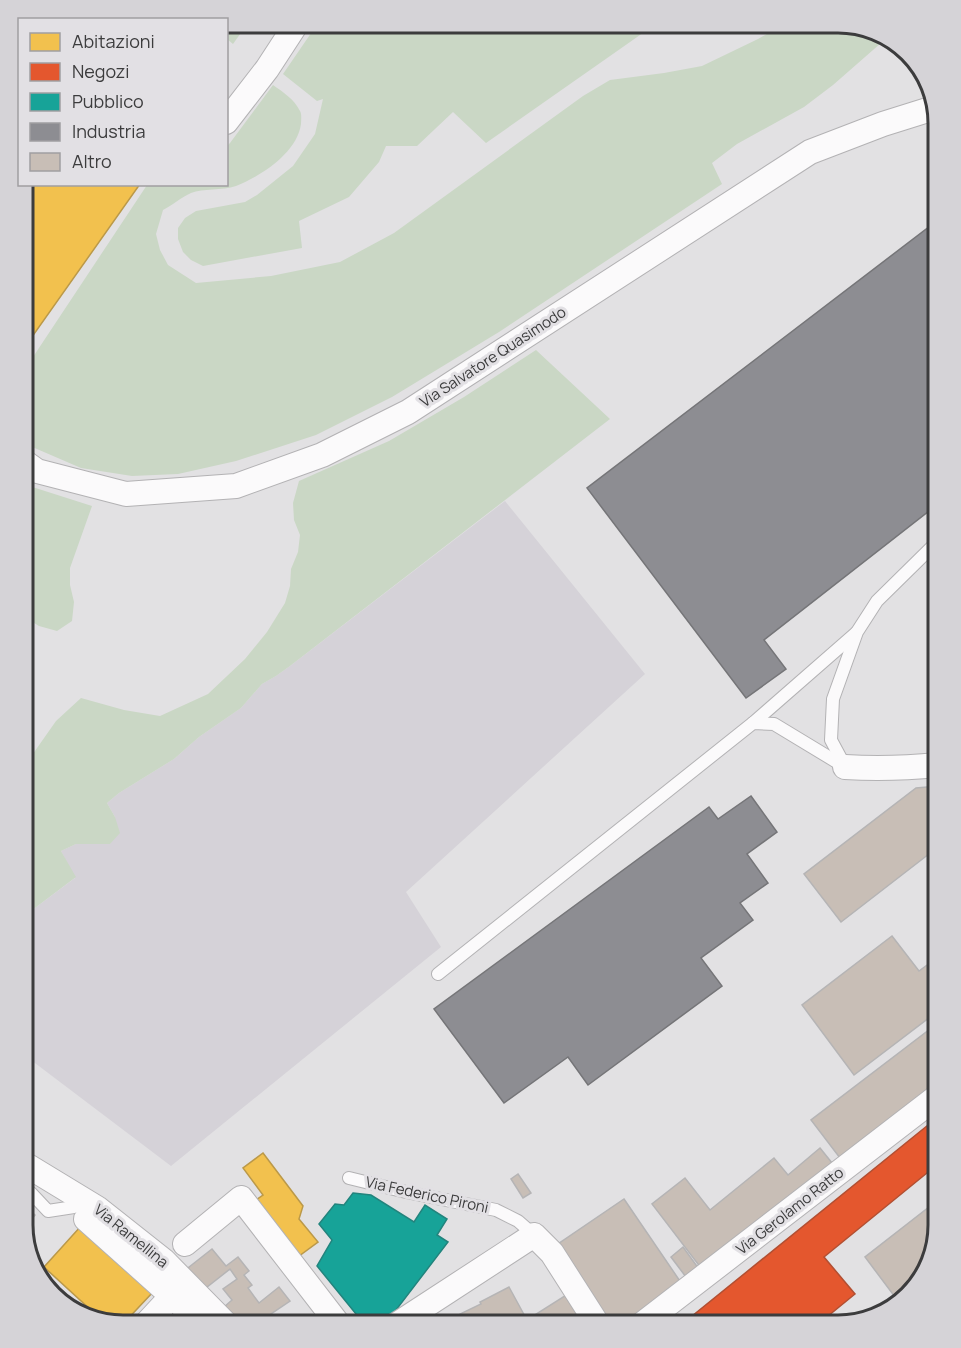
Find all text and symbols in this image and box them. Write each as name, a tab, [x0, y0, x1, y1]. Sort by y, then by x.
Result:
legend	[18, 18, 228, 186]
text: Abitazioni	[72, 29, 155, 53]
text: Negozi	[72, 59, 130, 83]
text: Pubblico	[72, 89, 144, 113]
text: Industria	[72, 119, 146, 143]
text: Altro	[72, 149, 112, 173]
street label: Via Salvatore Quasimodo	[415, 301, 570, 412]
street label: Via Gerolamo Ratto	[732, 1162, 848, 1259]
street label: Via Federico Pironi	[364, 1171, 491, 1218]
street label: Via Ramellina	[90, 1199, 173, 1272]

